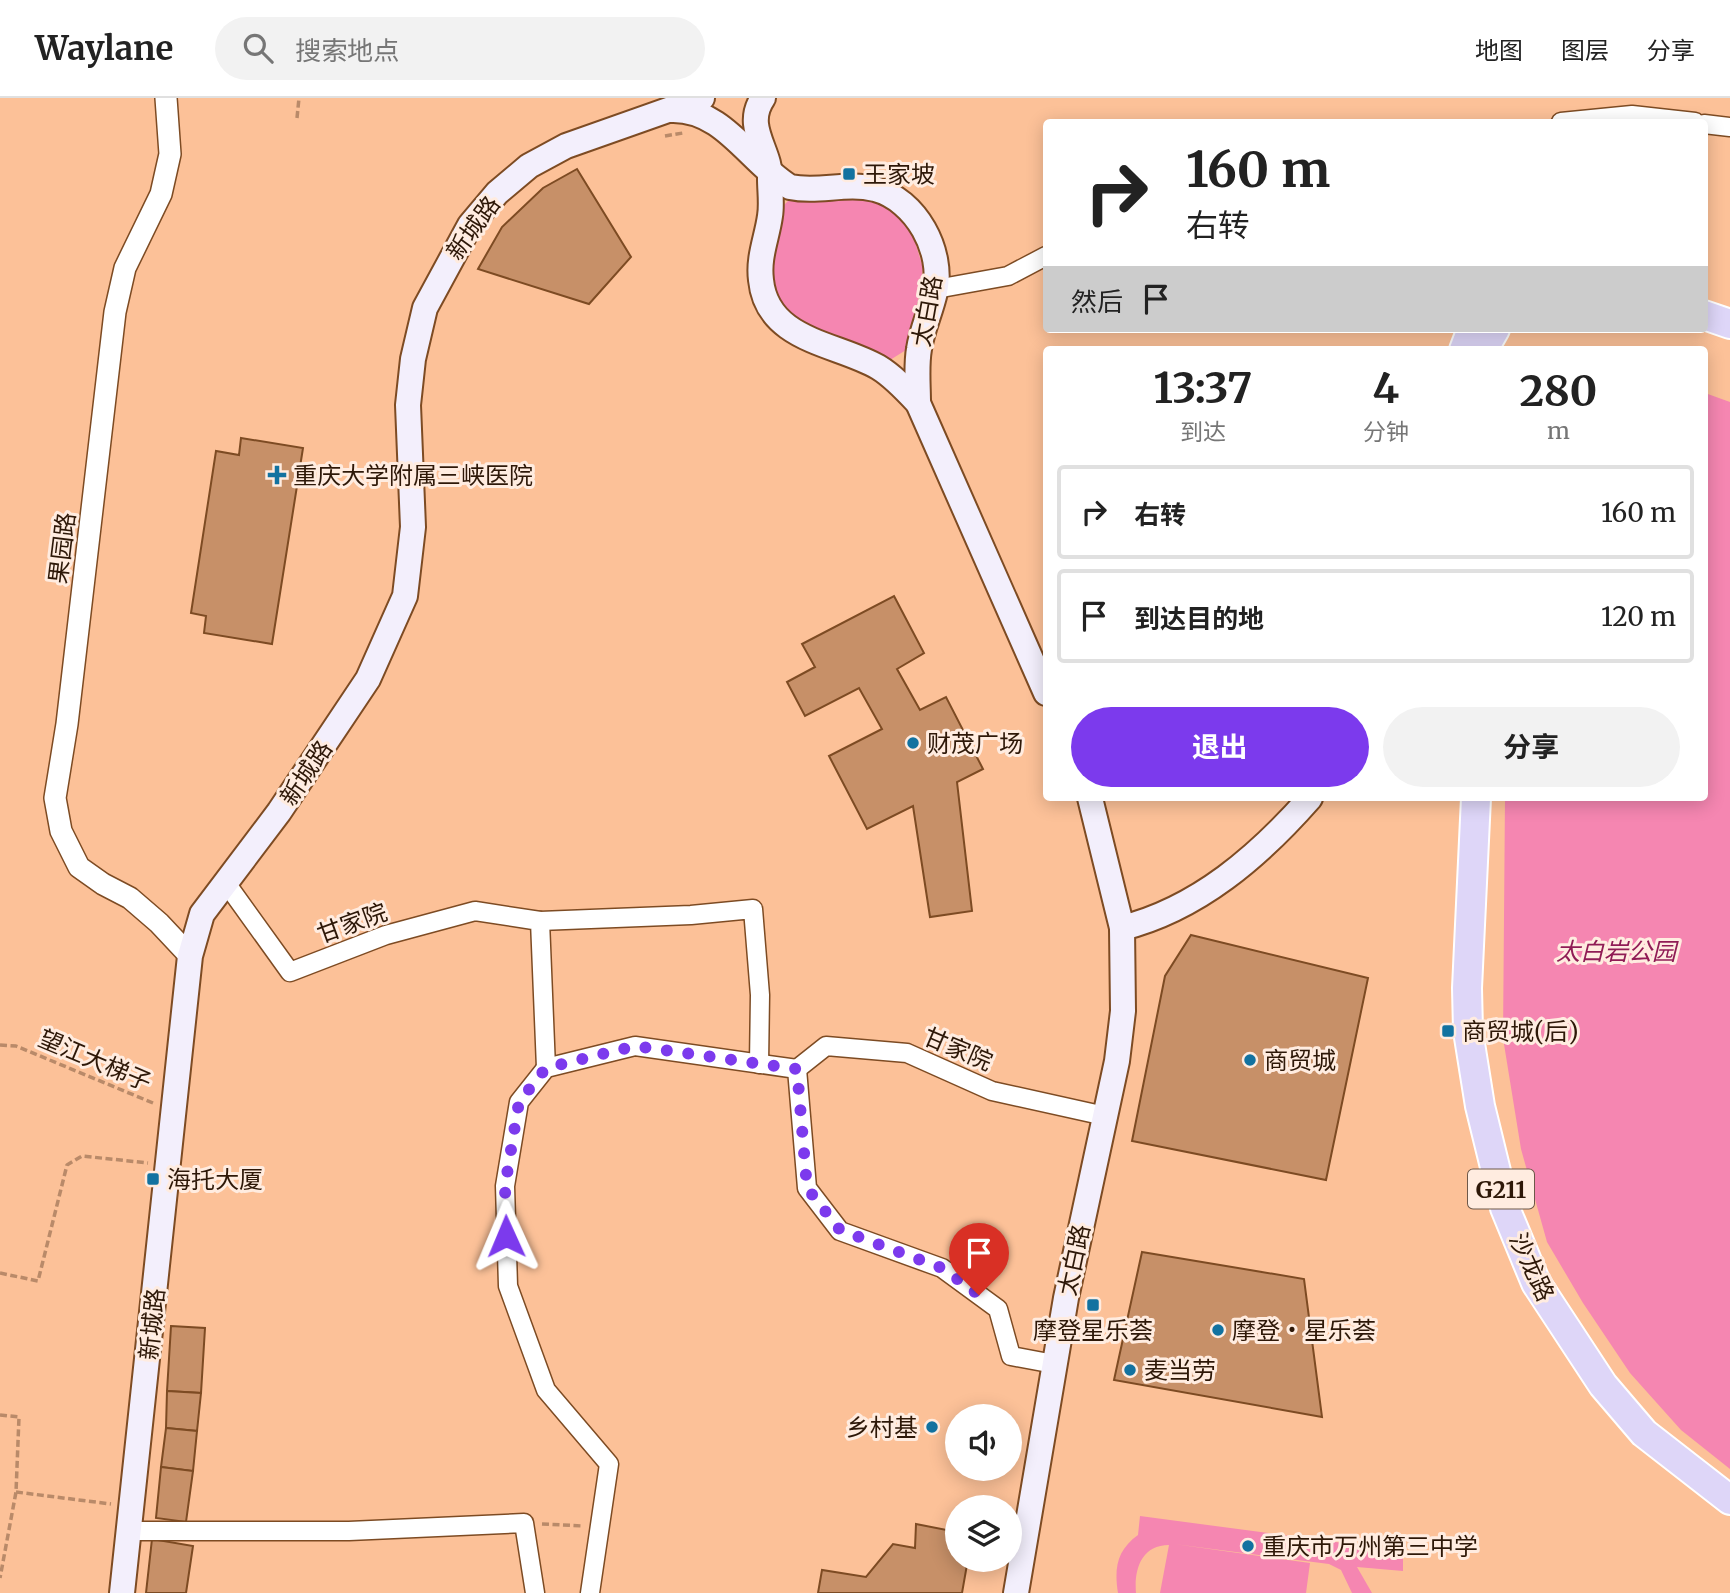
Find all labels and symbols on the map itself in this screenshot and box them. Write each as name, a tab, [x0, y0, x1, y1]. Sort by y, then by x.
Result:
place label: 王家坡	[863, 159, 935, 190]
marker: 王家坡	[841, 166, 857, 182]
street label: 新城路	[439, 190, 507, 266]
street label: 太白路	[905, 273, 949, 349]
place label: 重庆大学附属三峡医院	[293, 460, 533, 491]
marker: 重庆大学附属三峡医院	[267, 465, 287, 485]
street label: 果园路	[42, 510, 82, 586]
place label: 财茂广场	[927, 728, 1023, 759]
street label: 新城路	[273, 734, 339, 812]
marker: 财茂广场	[905, 735, 921, 751]
street label: 甘家院	[313, 896, 391, 950]
park label: 太白岩公园	[1556, 936, 1679, 967]
place label: 商贸城(后)	[1462, 1016, 1579, 1047]
street label: 甘家院	[919, 1021, 997, 1077]
street label: 望江大梯子	[34, 1022, 156, 1098]
marker: 商贸城(后)	[1440, 1023, 1456, 1039]
place label: 商贸城	[1264, 1045, 1336, 1076]
marker: 商贸城	[1242, 1052, 1258, 1068]
place label: 海托大厦	[167, 1164, 263, 1195]
road number: G211	[1468, 1170, 1534, 1208]
marker: 海托大厦	[145, 1171, 161, 1187]
position arrow	[469, 1199, 543, 1273]
street label: 太白路	[1051, 1222, 1097, 1298]
pin	[949, 1223, 1009, 1295]
street label: 沙龙路	[1503, 1228, 1561, 1306]
street label: 新城路	[133, 1287, 171, 1361]
marker: 摩登星乐荟	[1085, 1297, 1101, 1313]
place label: 摩登星乐荟	[1033, 1315, 1153, 1346]
place label: 摩登・星乐荟	[1232, 1315, 1376, 1346]
marker: 摩登・星乐荟	[1210, 1322, 1226, 1338]
place label: 麦当劳	[1144, 1355, 1216, 1386]
marker: 麦当劳	[1122, 1362, 1138, 1378]
place label: 乡村基	[846, 1412, 918, 1443]
marker: 乡村基	[924, 1419, 940, 1435]
place label: 重庆市万州第三中学	[1262, 1531, 1478, 1562]
marker: 重庆市万州第三中学	[1240, 1538, 1256, 1554]

